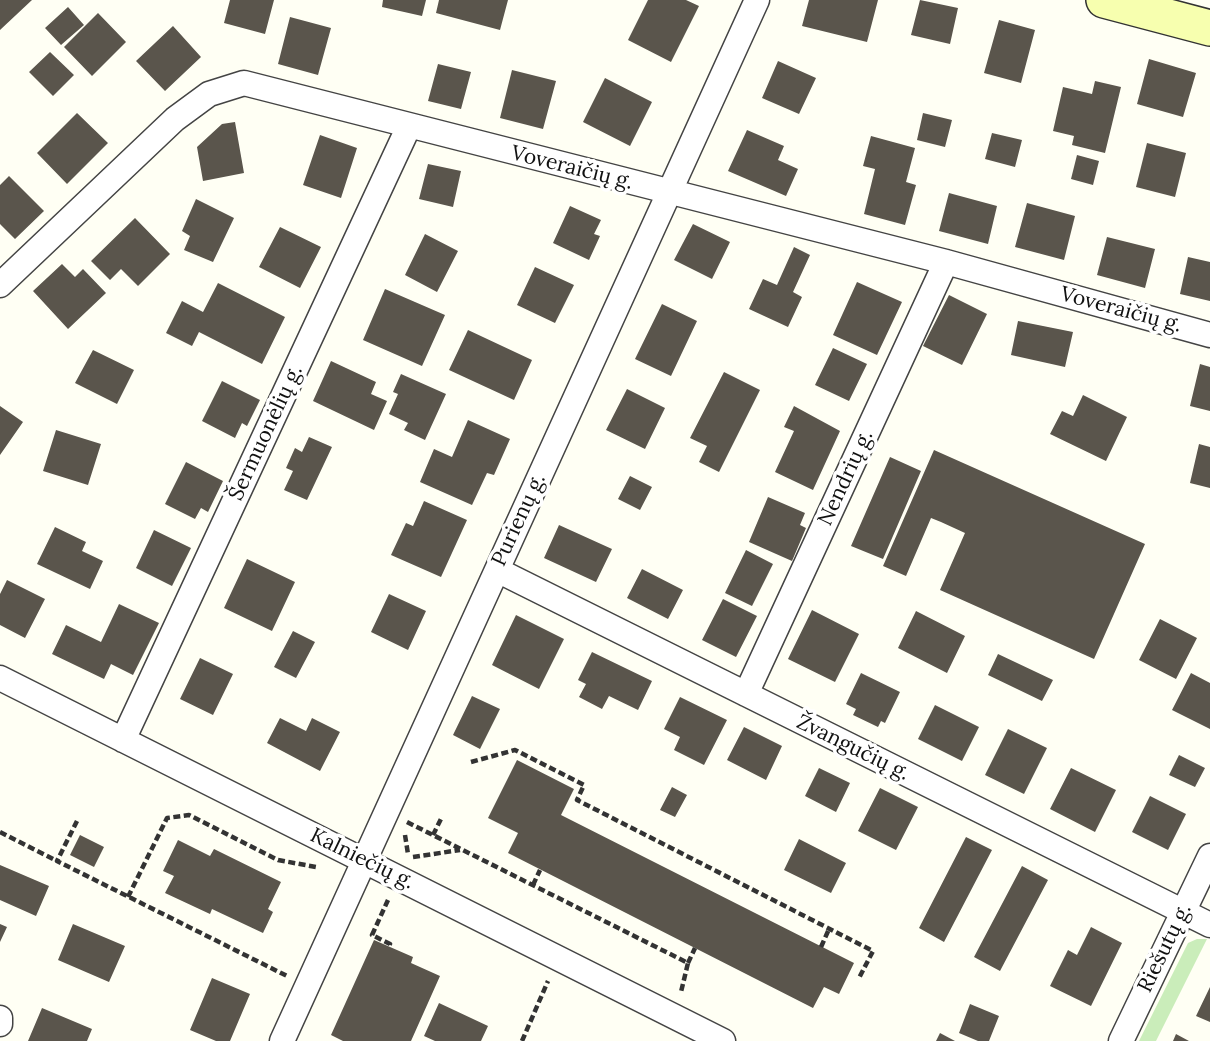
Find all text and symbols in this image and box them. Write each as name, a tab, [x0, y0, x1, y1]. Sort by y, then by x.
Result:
street label: Voveraičių g.	[509, 141, 635, 195]
street label: Voveraičių g.	[1058, 282, 1184, 338]
street label: Šermuonėlių g.	[224, 361, 308, 505]
street label: Nendrių g.	[813, 426, 879, 530]
street label: Purienų g.	[487, 470, 551, 570]
street label: Žvangučių g.	[792, 710, 914, 786]
street label: Kalniečių g.	[306, 823, 418, 895]
street label: Riešutų g.	[1133, 899, 1197, 997]

